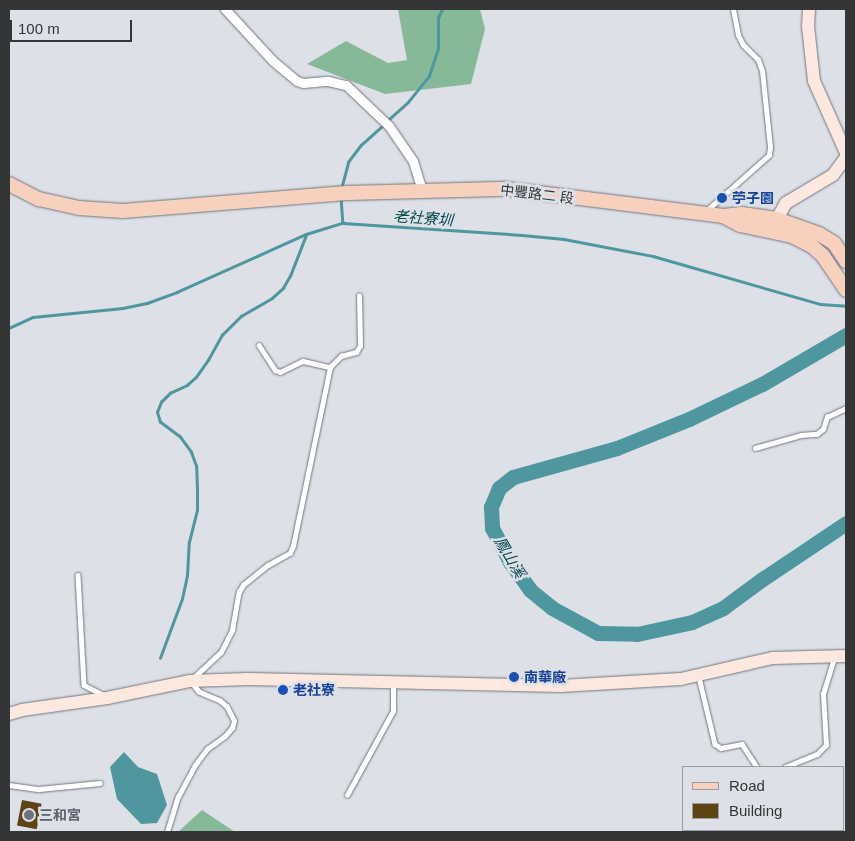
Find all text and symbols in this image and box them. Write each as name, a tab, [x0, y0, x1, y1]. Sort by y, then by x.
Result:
scale bar	[12, 10, 135, 42]
text: 100 m	[18, 20, 60, 37]
street label: 中豐路二 段	[499, 181, 575, 207]
place label: 苧子園	[732, 190, 774, 206]
marker: 苧子園	[716, 192, 728, 204]
water label: 老社寮圳	[392, 207, 454, 229]
water label: 鳳山溪	[491, 533, 529, 581]
place label: 南華廠	[524, 669, 566, 685]
marker: 南華廠	[508, 671, 520, 683]
place label: 老社寮	[293, 682, 335, 698]
marker: 老社寮	[277, 684, 289, 696]
legend	[682, 766, 845, 831]
text: Road	[729, 777, 765, 794]
text: Building	[729, 802, 782, 819]
place label: 三和宮	[39, 807, 81, 823]
marker: 三和宮	[23, 809, 35, 821]

